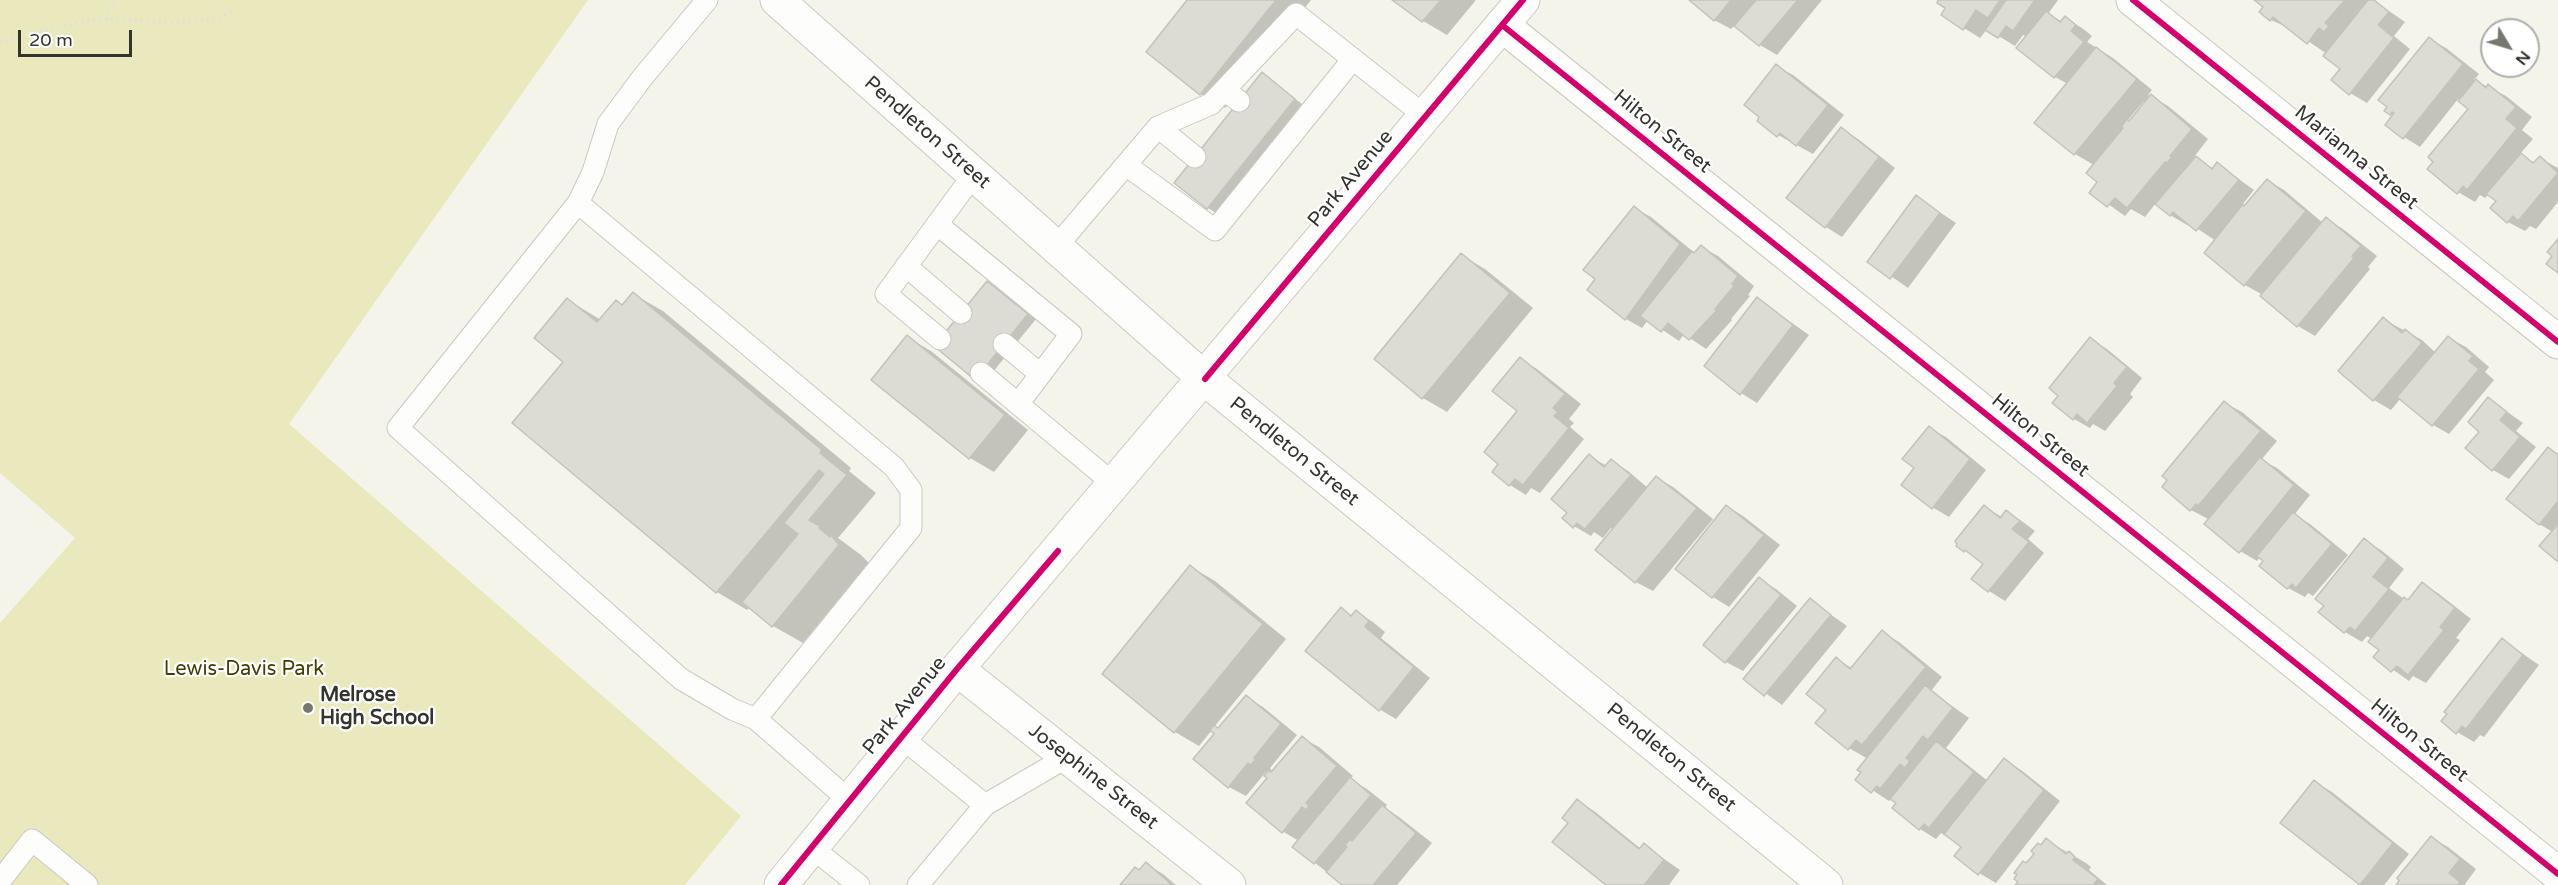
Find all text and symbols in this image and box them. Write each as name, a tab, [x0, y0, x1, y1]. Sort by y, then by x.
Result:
scale bar	[21, 18, 135, 56]
north arrow	[2480, 18, 2540, 78]
text: 20 m	[29, 29, 73, 51]
text: N	[2511, 47, 2534, 69]
street label: Pendleton Street	[859, 72, 995, 194]
street label: Hilton Street	[1608, 85, 1716, 179]
street label: Marianna Street	[2289, 101, 2423, 215]
street label: Park Avenue	[1303, 126, 1399, 232]
street label: Hilton Street	[1986, 389, 2094, 483]
street label: Pendleton Street	[1224, 392, 1364, 512]
street label: Park Avenue	[858, 652, 952, 760]
park label: Lewis-Davis Park	[164, 658, 324, 682]
place label: Melrose High School	[320, 684, 434, 731]
street label: Hilton Street	[2365, 694, 2473, 788]
street label: Pendleton Street	[1601, 698, 1741, 818]
marker: Melrose High School	[301, 701, 315, 715]
street label: Josephine Street	[1023, 719, 1163, 835]

